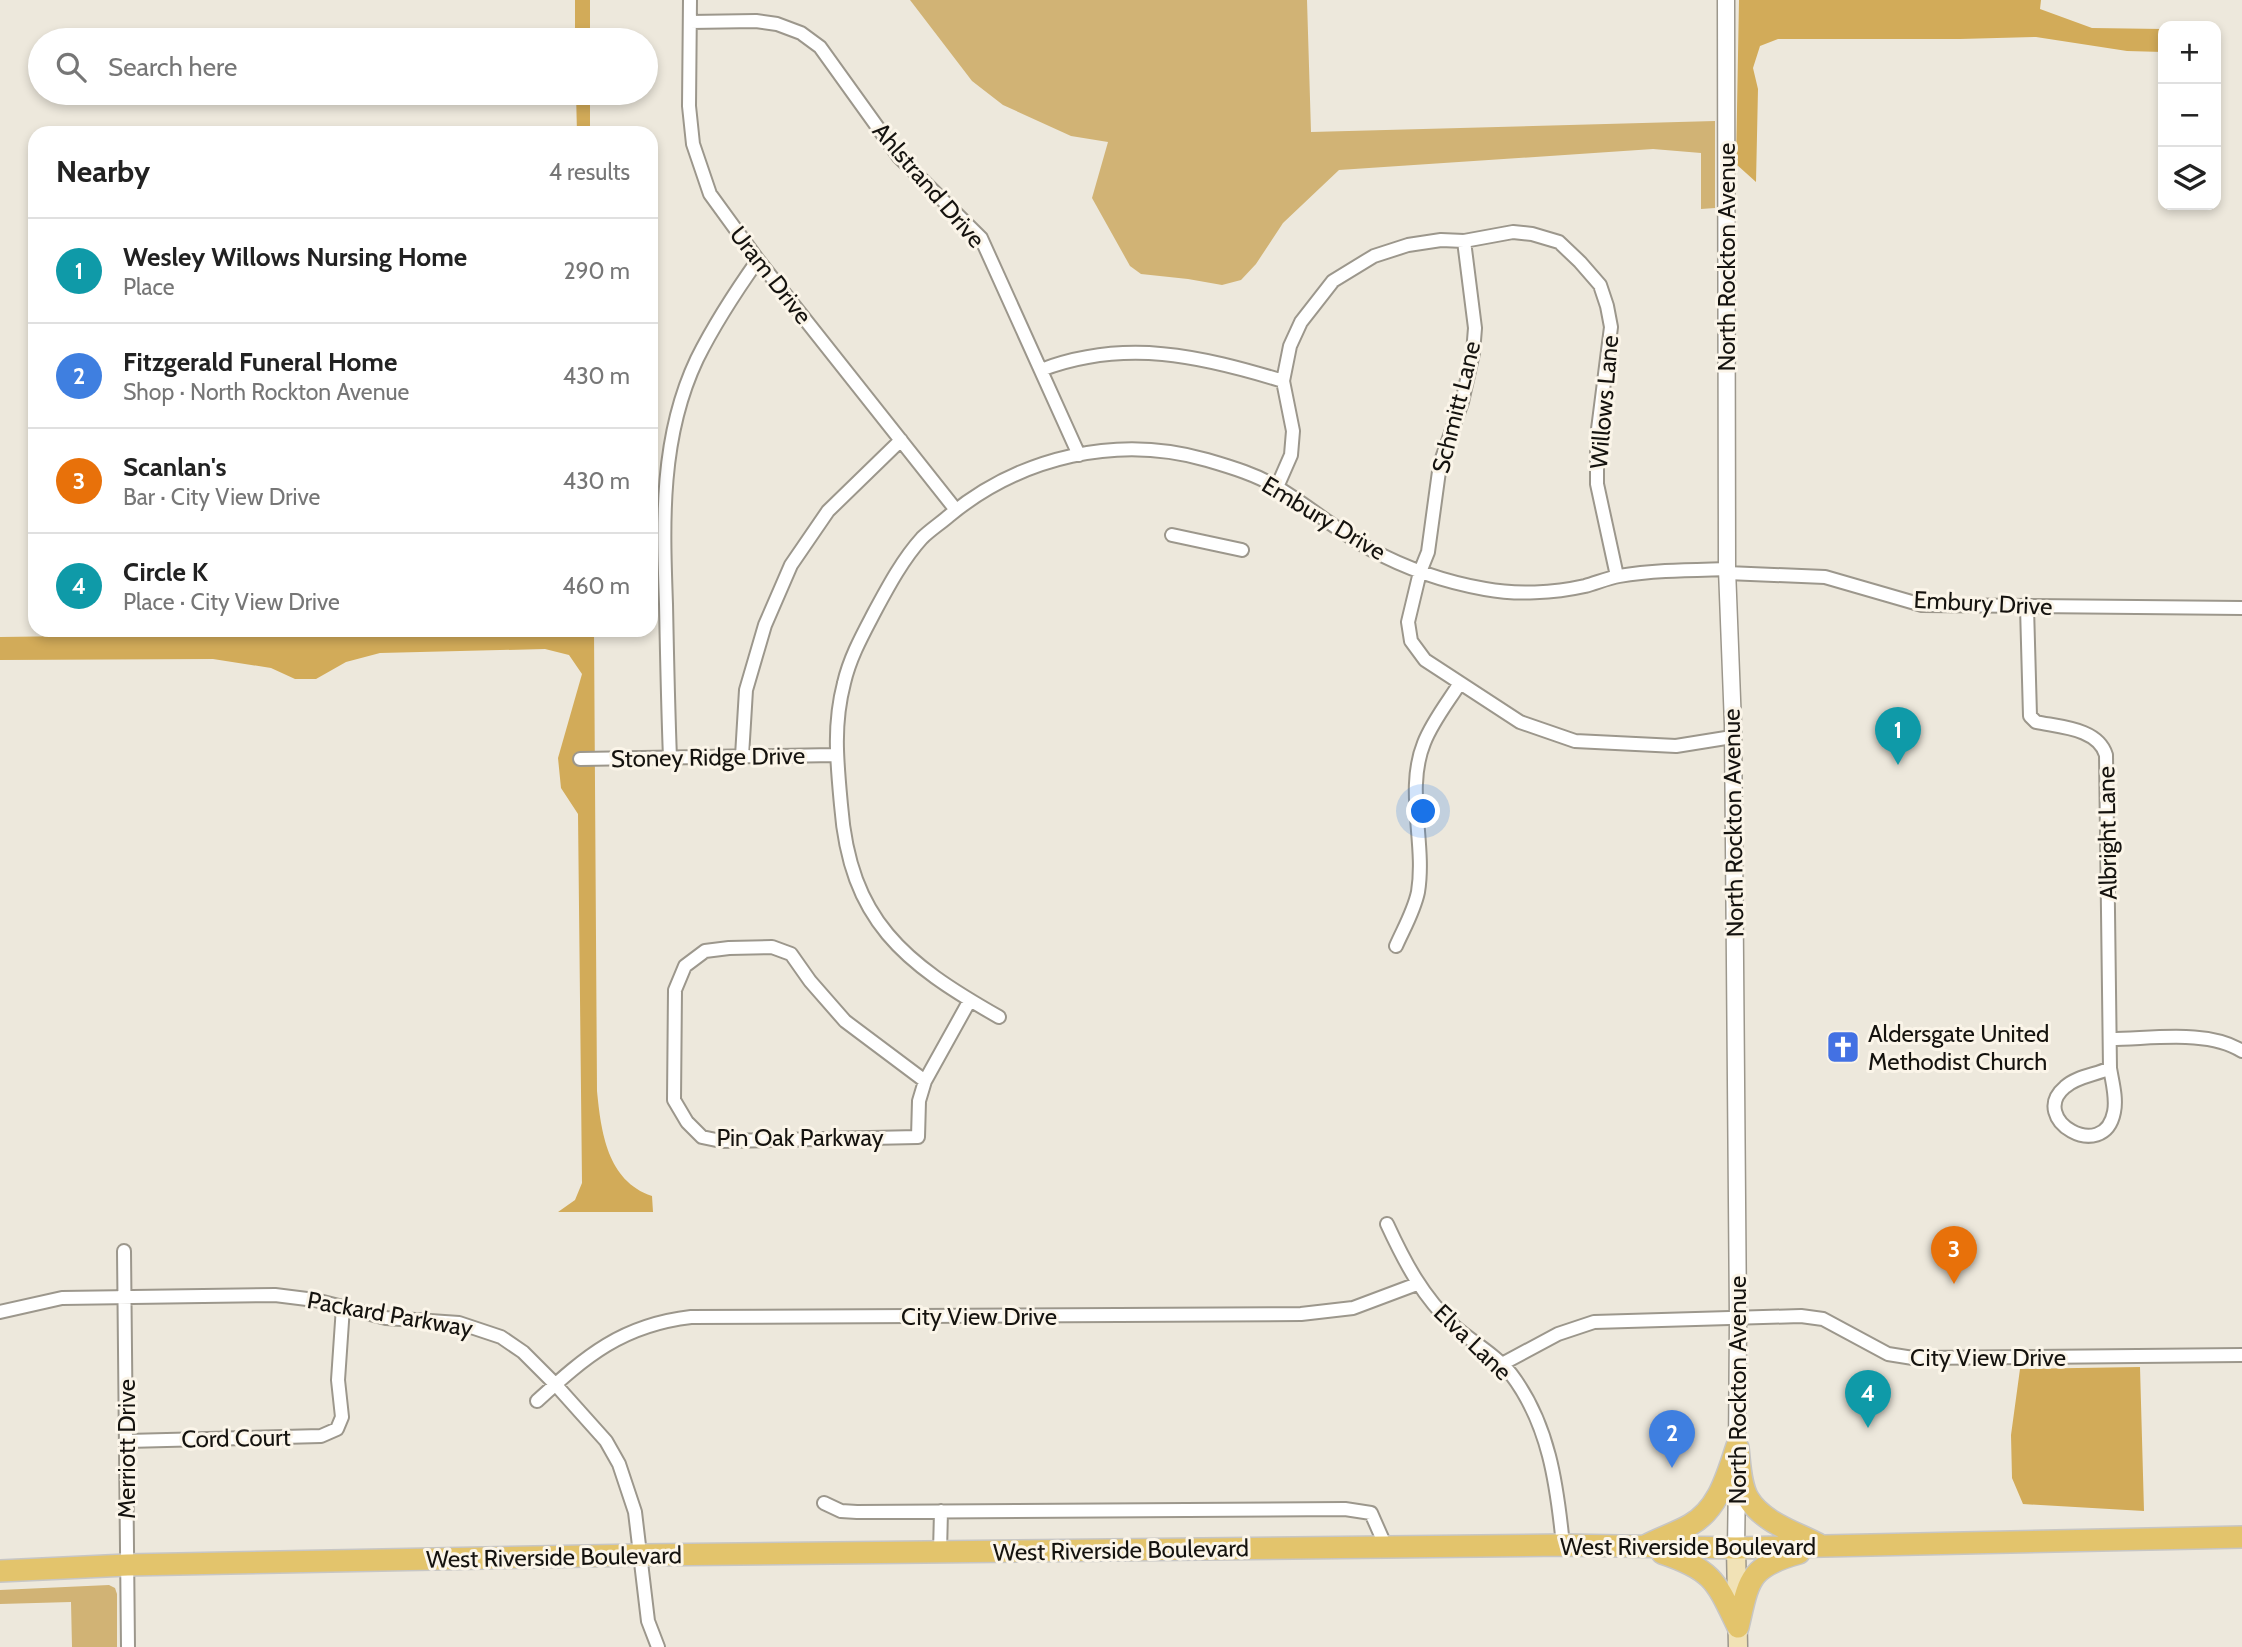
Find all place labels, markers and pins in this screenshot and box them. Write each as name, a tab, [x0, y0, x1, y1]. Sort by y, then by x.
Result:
pin: 1	[1875, 707, 1921, 765]
place label: Aldersgate United Methodist Church	[1868, 1019, 2049, 1076]
church icon: Aldersgate United Methodist Church	[1824, 1028, 1862, 1066]
pin: 3	[1931, 1226, 1977, 1284]
pin: 4	[1845, 1370, 1891, 1428]
pin: 2	[1649, 1410, 1695, 1468]

